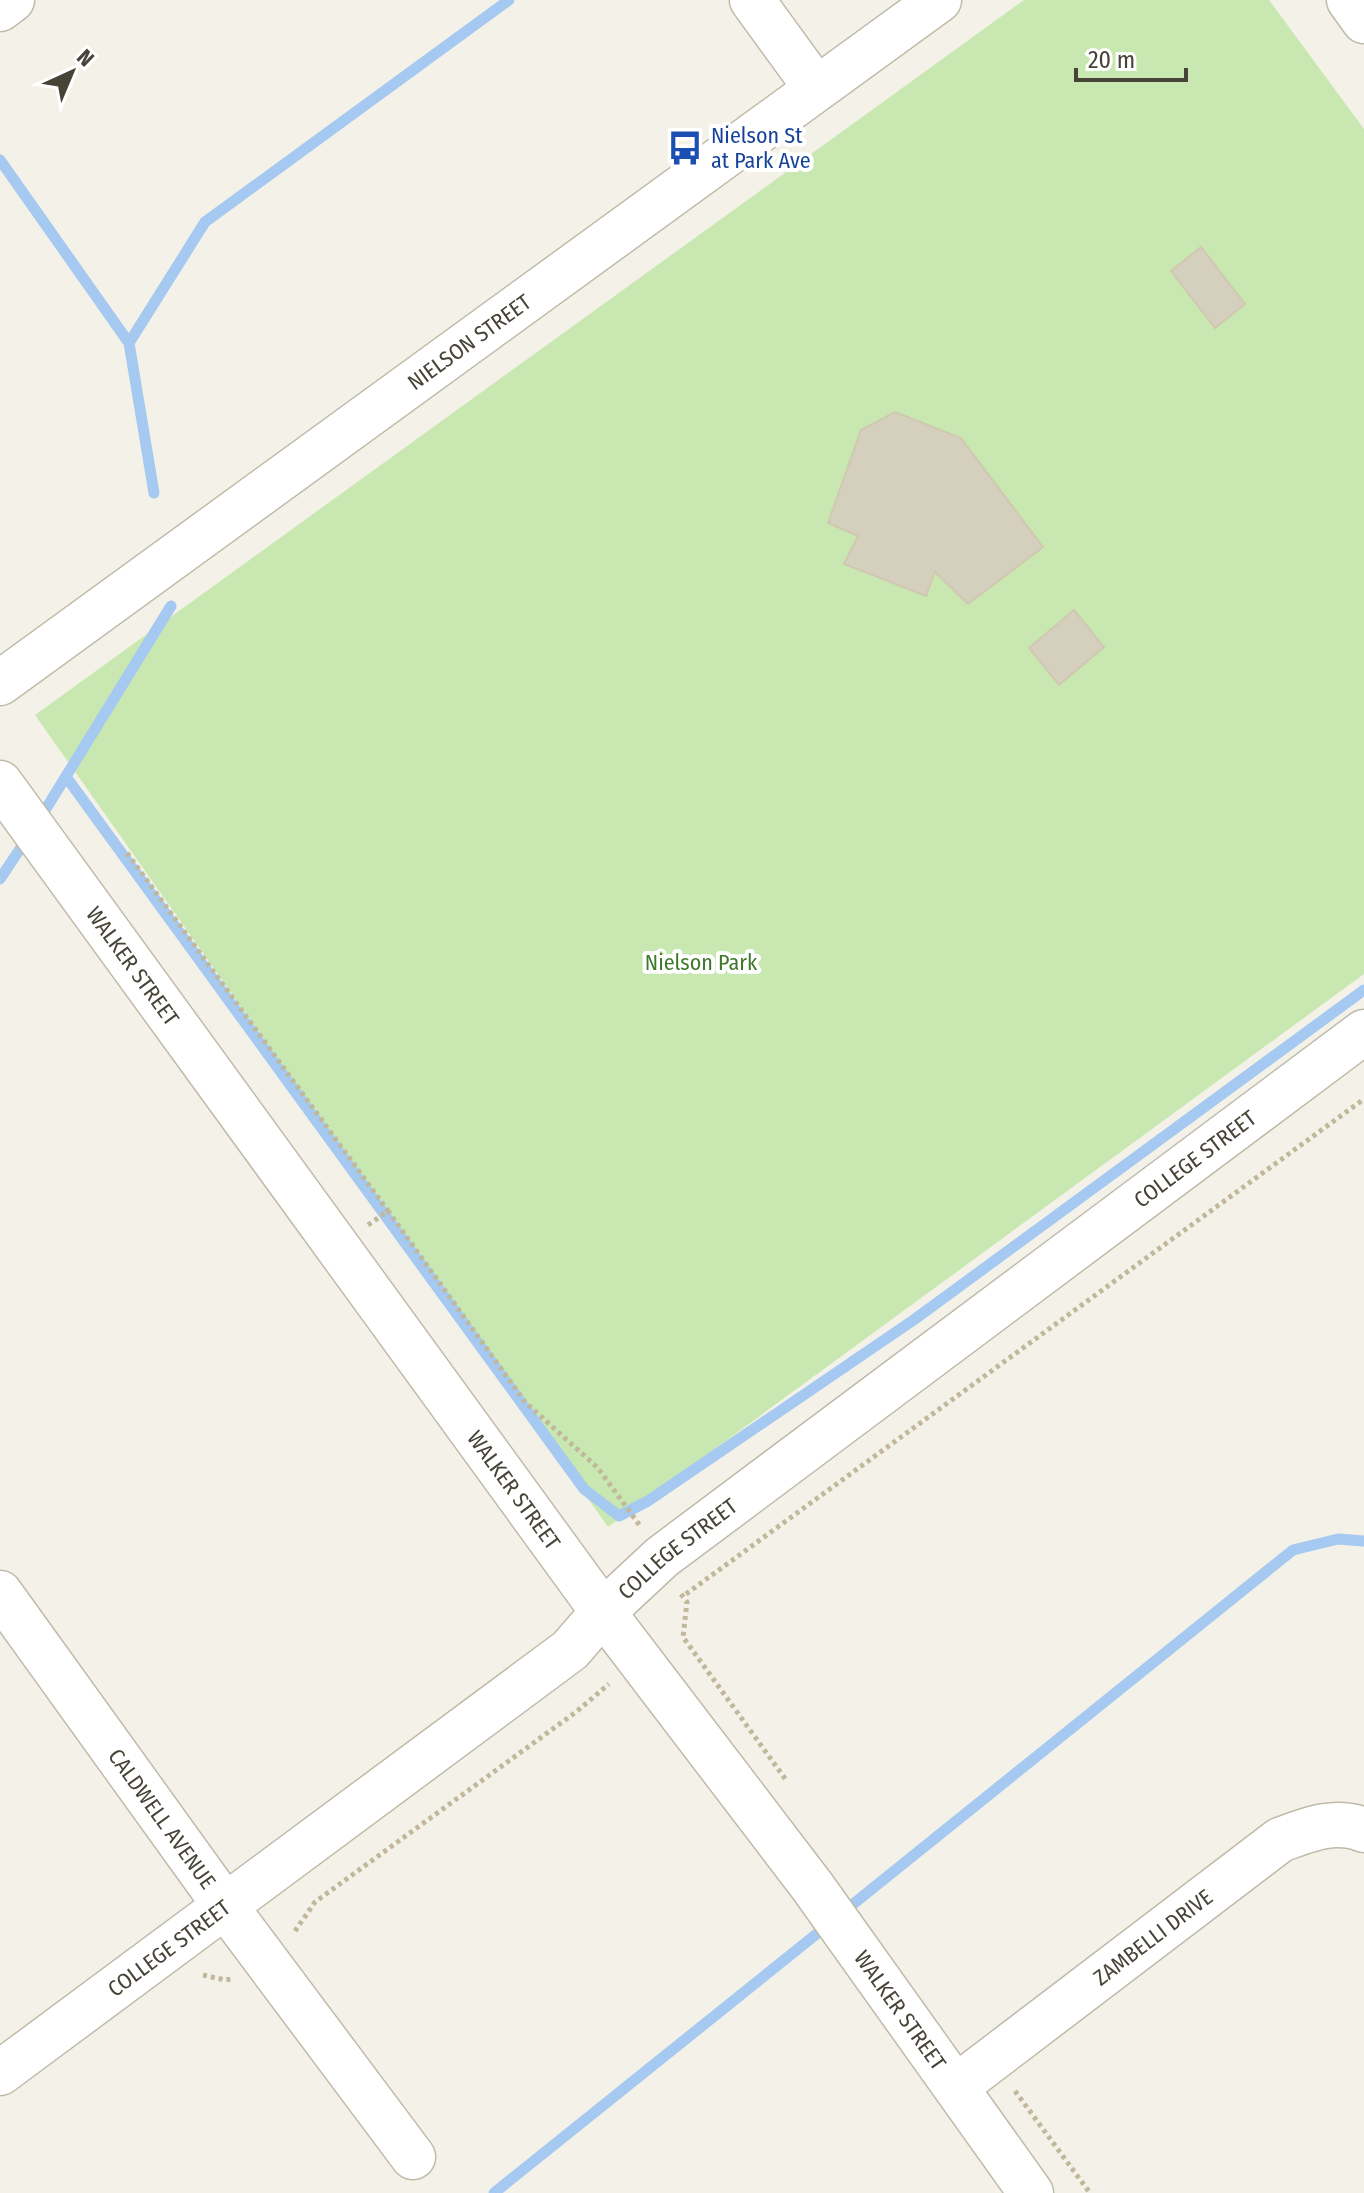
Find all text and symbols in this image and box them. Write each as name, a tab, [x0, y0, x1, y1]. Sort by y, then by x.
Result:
north arrow	[32, 32, 112, 112]
scale bar	[1076, 32, 1186, 82]
text: N	[71, 44, 100, 72]
text: 20 m	[1088, 46, 1135, 74]
place label: Nielson St at Park Ave	[711, 122, 811, 174]
bus stop icon: Nielson St at Park Ave	[666, 129, 704, 167]
street label: NIELSON STREET	[403, 288, 537, 396]
street label: WALKER STREET	[80, 901, 185, 1031]
park label: Nielson Park	[645, 949, 758, 976]
street label: COLLEGE STREET	[1129, 1104, 1262, 1213]
street label: WALKER STREET	[461, 1425, 566, 1555]
street label: COLLEGE STREET	[612, 1492, 743, 1605]
street label: CALDWELL AVENUE	[102, 1744, 221, 1894]
street label: ZAMBELLI DRIVE	[1088, 1883, 1218, 1991]
street label: COLLEGE STREET	[102, 1894, 236, 2003]
street label: WALKER STREET	[848, 1945, 952, 2076]

